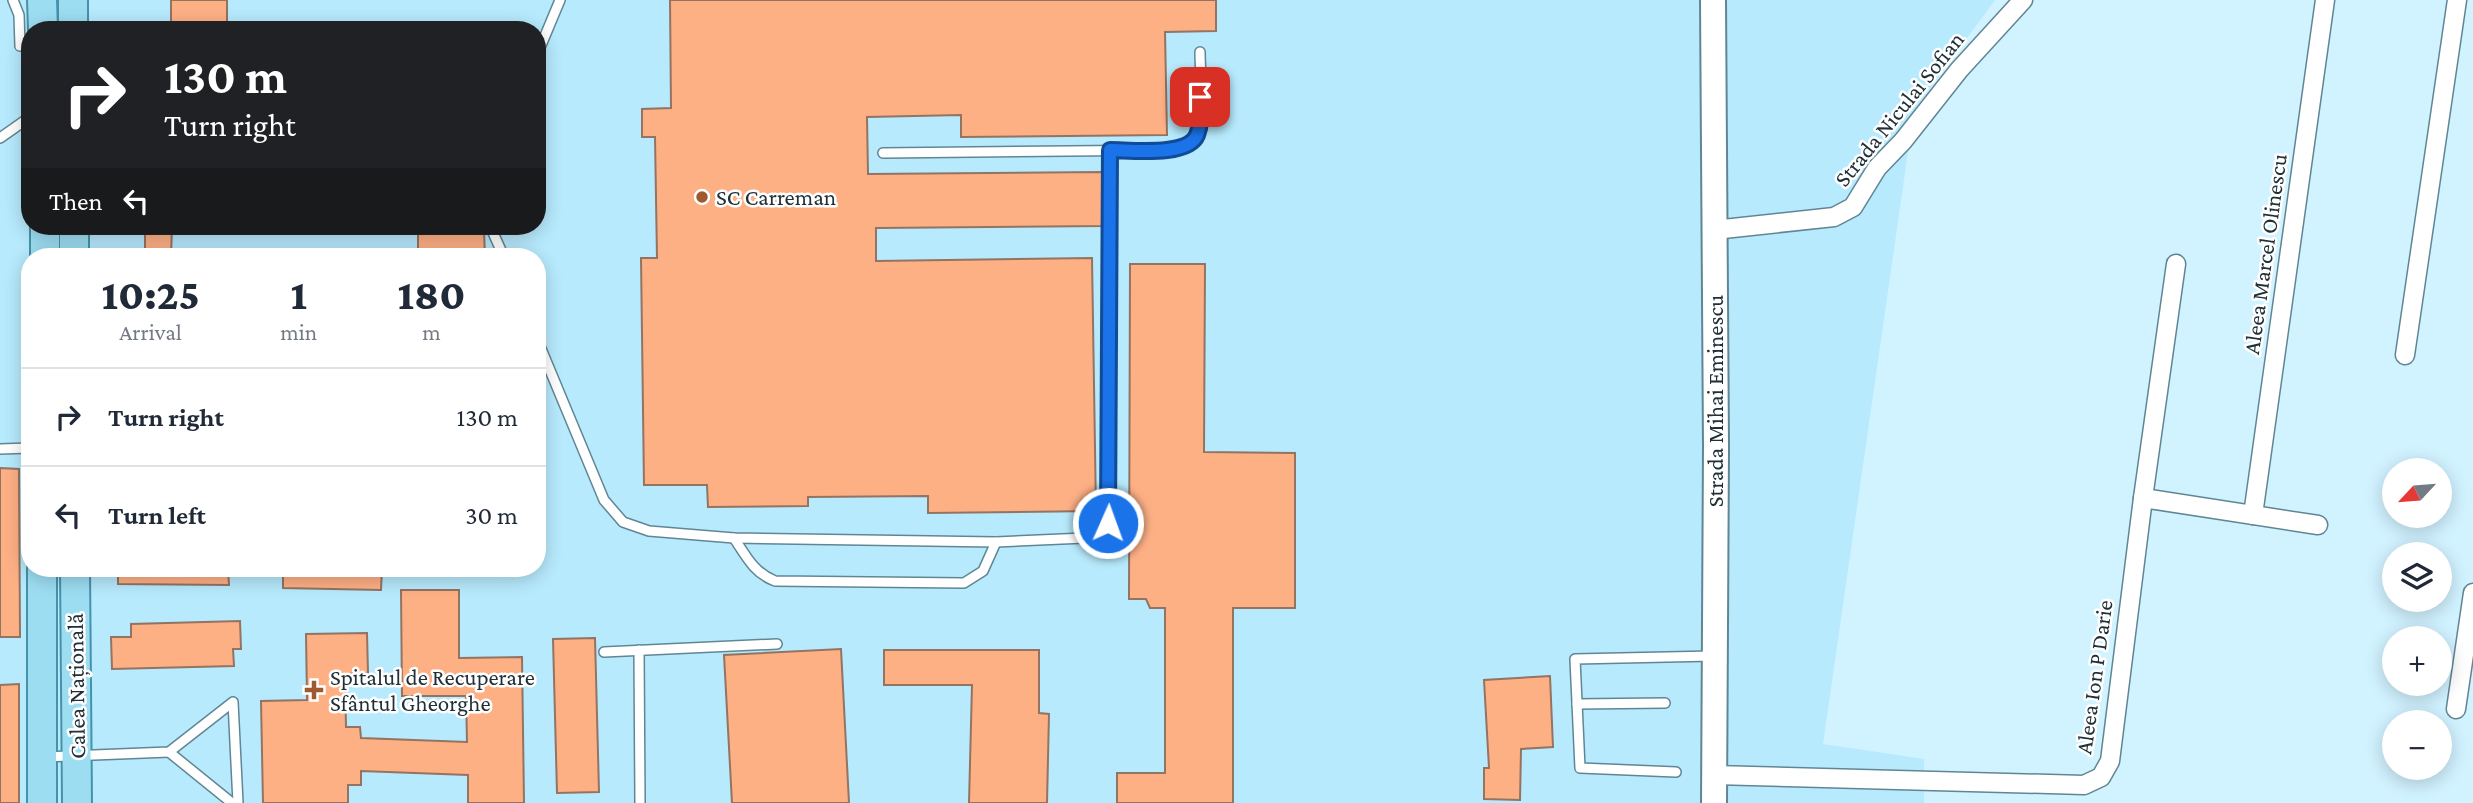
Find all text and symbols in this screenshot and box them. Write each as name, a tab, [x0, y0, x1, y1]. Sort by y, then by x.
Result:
street label: Strada Niculai Sofian	[1829, 27, 1969, 191]
icon: right	[49, 49, 140, 140]
text: 130 m	[164, 49, 287, 104]
pin	[1170, 67, 1230, 127]
icon: arrive	[1181, 78, 1219, 116]
text: Turn right	[164, 107, 296, 143]
street label: Aleea Marcel Olinescu	[2238, 152, 2292, 356]
icon: left	[117, 182, 155, 220]
place label: SC Carreman	[716, 184, 836, 210]
text: Then	[49, 187, 103, 216]
marker: SC Carreman	[694, 189, 710, 205]
text: 10:25	[102, 271, 200, 318]
text: 1	[290, 271, 307, 318]
text: 180	[398, 271, 465, 318]
street label: Strada Mihai Eminescu	[1702, 295, 1728, 507]
text: Arrival	[119, 319, 182, 345]
text: min	[280, 319, 317, 345]
text: m	[422, 319, 441, 345]
icon: right	[49, 398, 87, 436]
text: Turn right	[108, 403, 224, 432]
text: 130 m	[457, 403, 518, 432]
north arrow	[2382, 458, 2452, 528]
map controls	[2382, 458, 2452, 780]
position arrow	[1071, 486, 1145, 560]
icon: left	[49, 496, 87, 534]
text: Turn left	[108, 501, 206, 530]
text: 30 m	[465, 501, 518, 530]
button: layers	[2382, 542, 2452, 612]
street label: Aleea Ion P Darie	[2070, 598, 2118, 756]
street label: Calea Națională	[62, 613, 92, 759]
button: +	[2382, 626, 2452, 696]
place label: Spitalul de Recuperare Sfântul Gheorghe	[330, 664, 535, 716]
marker: Spitalul de Recuperare Sfântul Gheorghe	[304, 680, 324, 700]
button: −	[2382, 710, 2452, 780]

